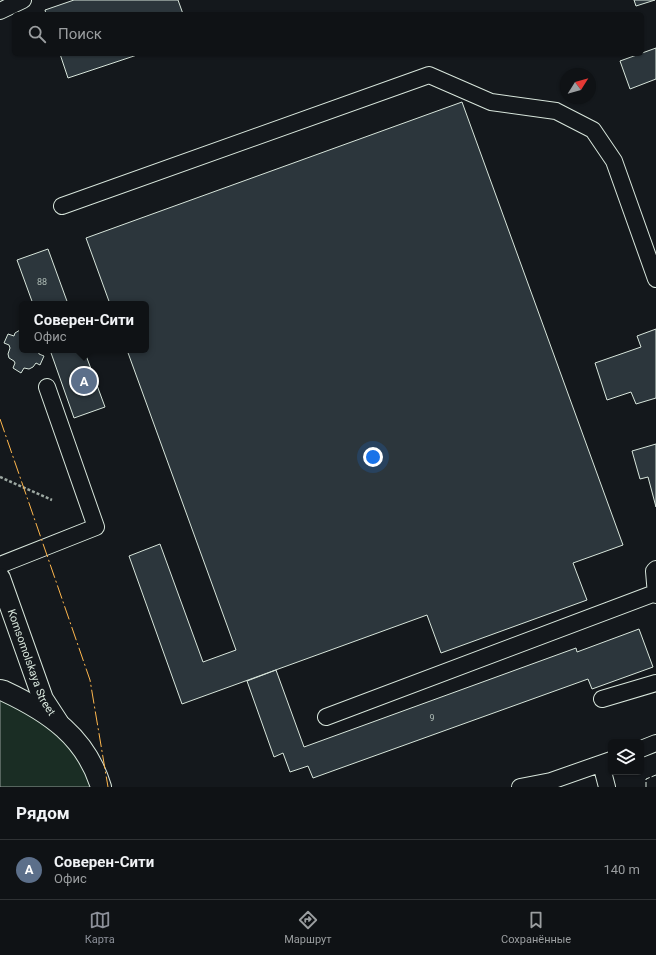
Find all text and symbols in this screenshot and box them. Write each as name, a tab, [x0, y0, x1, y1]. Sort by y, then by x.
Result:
search box	[12, 12, 644, 56]
icon: search	[26, 23, 48, 45]
text: Поиск	[58, 25, 102, 43]
north arrow	[560, 68, 596, 104]
house number: 88	[37, 277, 47, 287]
popup	[19, 301, 149, 353]
text: Соверен-Сити	[34, 311, 134, 329]
text: Офис	[34, 329, 67, 344]
pin: A	[71, 366, 97, 396]
your location	[363, 447, 383, 467]
street label: Komsomolskaya Street	[5, 607, 58, 718]
house number: 9	[429, 713, 435, 723]
map controls	[608, 739, 644, 775]
button: layers	[608, 739, 644, 775]
text: Рядом	[16, 803, 70, 823]
text: Соверен-Сити	[54, 853, 154, 871]
text: A	[25, 862, 33, 877]
text: 140 m	[603, 862, 640, 877]
text: Офис	[54, 871, 87, 886]
tab: Карта	[85, 909, 115, 946]
tab: Маршрут	[284, 909, 332, 946]
tab: Сохранённые	[501, 909, 571, 946]

